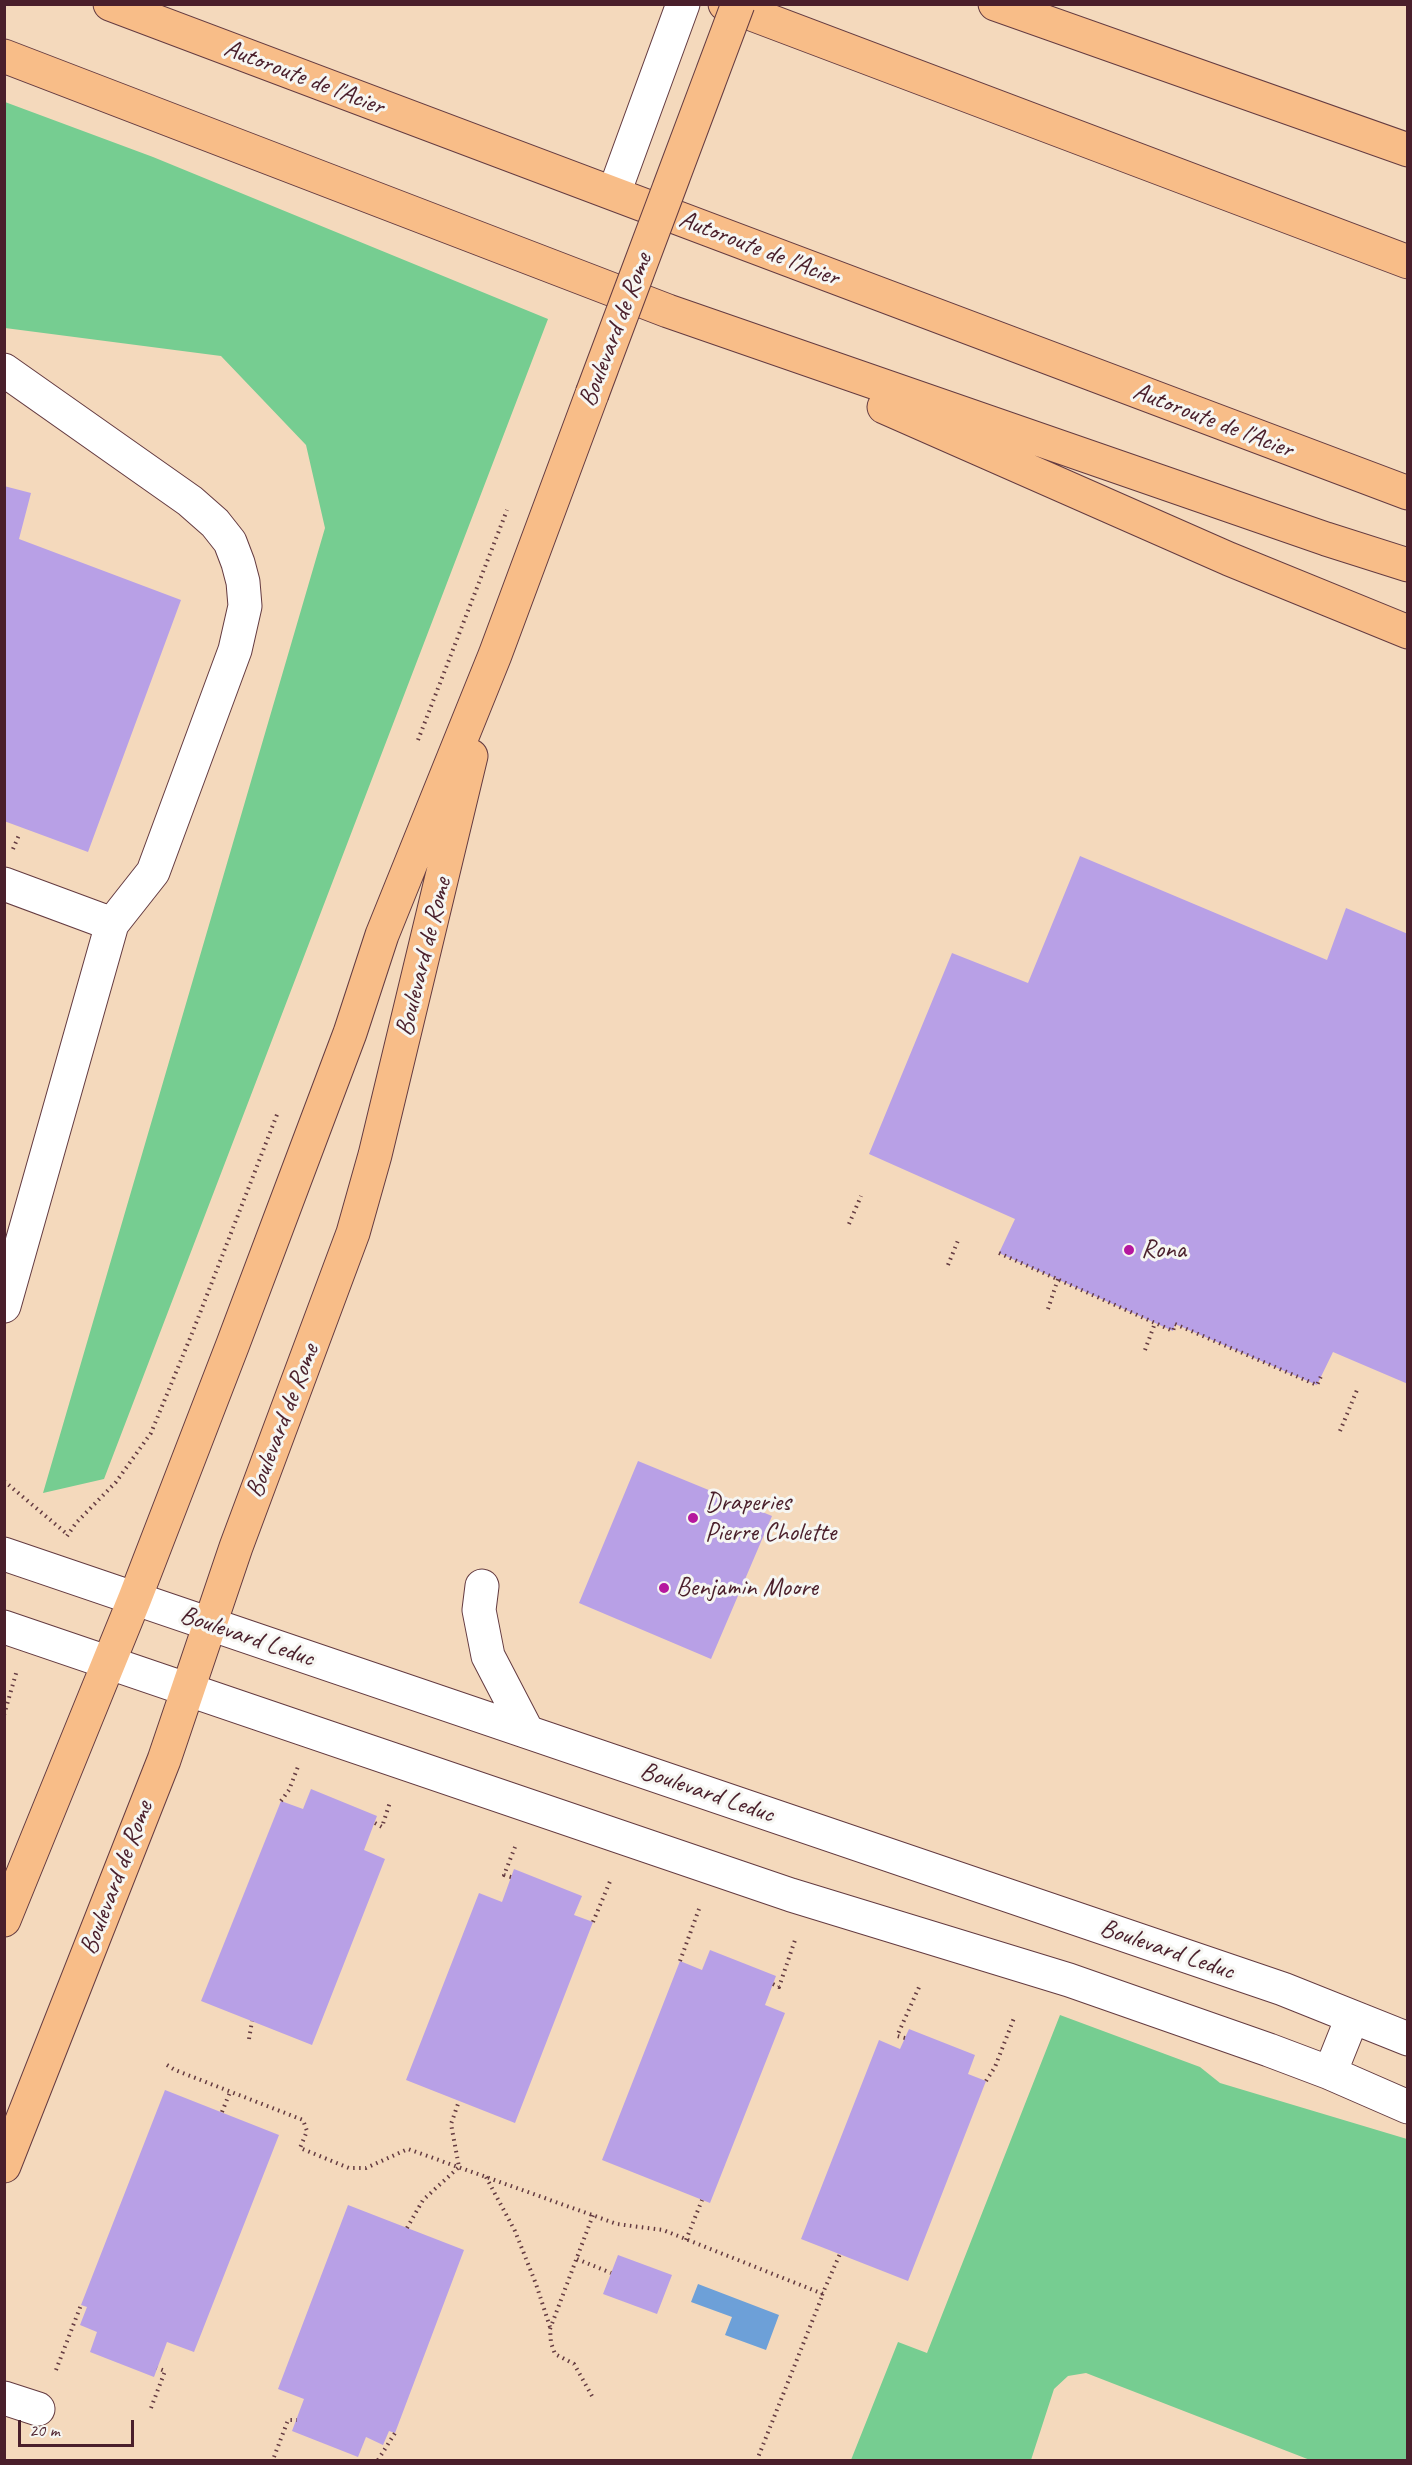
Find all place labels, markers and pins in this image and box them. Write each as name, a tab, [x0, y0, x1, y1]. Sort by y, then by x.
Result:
place label: Rona	[1141, 1234, 1186, 1266]
marker: Rona	[1122, 1243, 1136, 1257]
place label: Draperies Pierre Cholette	[705, 1487, 836, 1548]
marker: Draperies Pierre Cholette	[686, 1511, 700, 1525]
place label: Benjamin Moore	[676, 1572, 818, 1604]
marker: Benjamin Moore	[657, 1581, 671, 1595]

